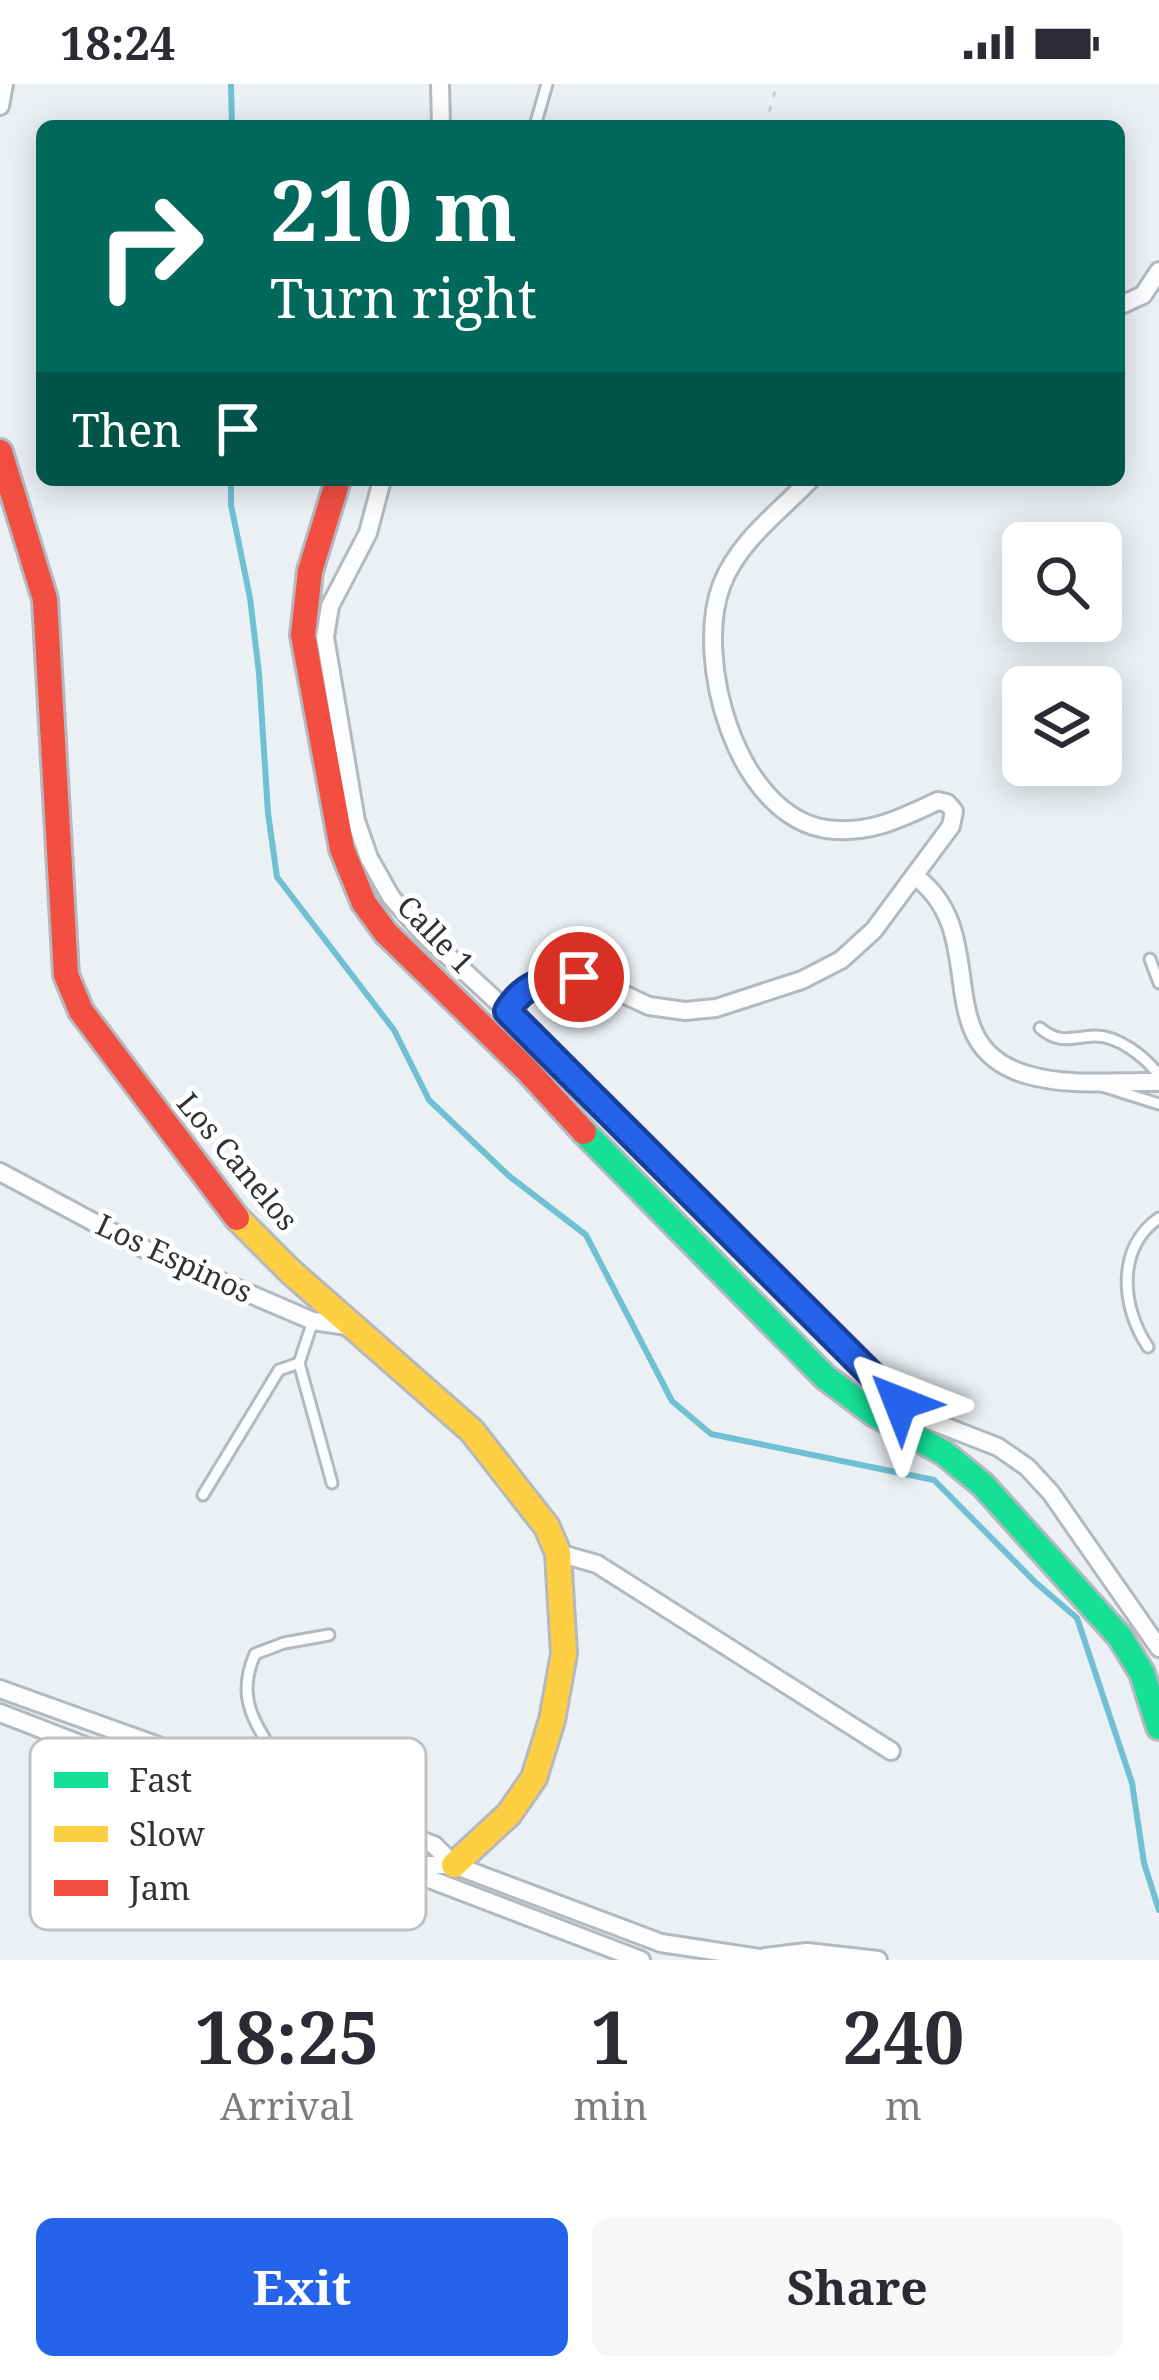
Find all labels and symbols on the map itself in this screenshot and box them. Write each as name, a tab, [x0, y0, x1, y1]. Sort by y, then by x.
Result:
street label: Calle 1	[388, 886, 484, 982]
pin	[528, 926, 630, 1028]
street label: Los Canelos	[168, 1083, 308, 1239]
street label: Los Espinos	[90, 1204, 259, 1312]
position arrow	[837, 1340, 963, 1466]
legend	[30, 1738, 426, 1930]
text: Fast	[129, 1757, 192, 1802]
text: Slow	[129, 1811, 205, 1856]
text: Jam	[128, 1865, 191, 1910]

